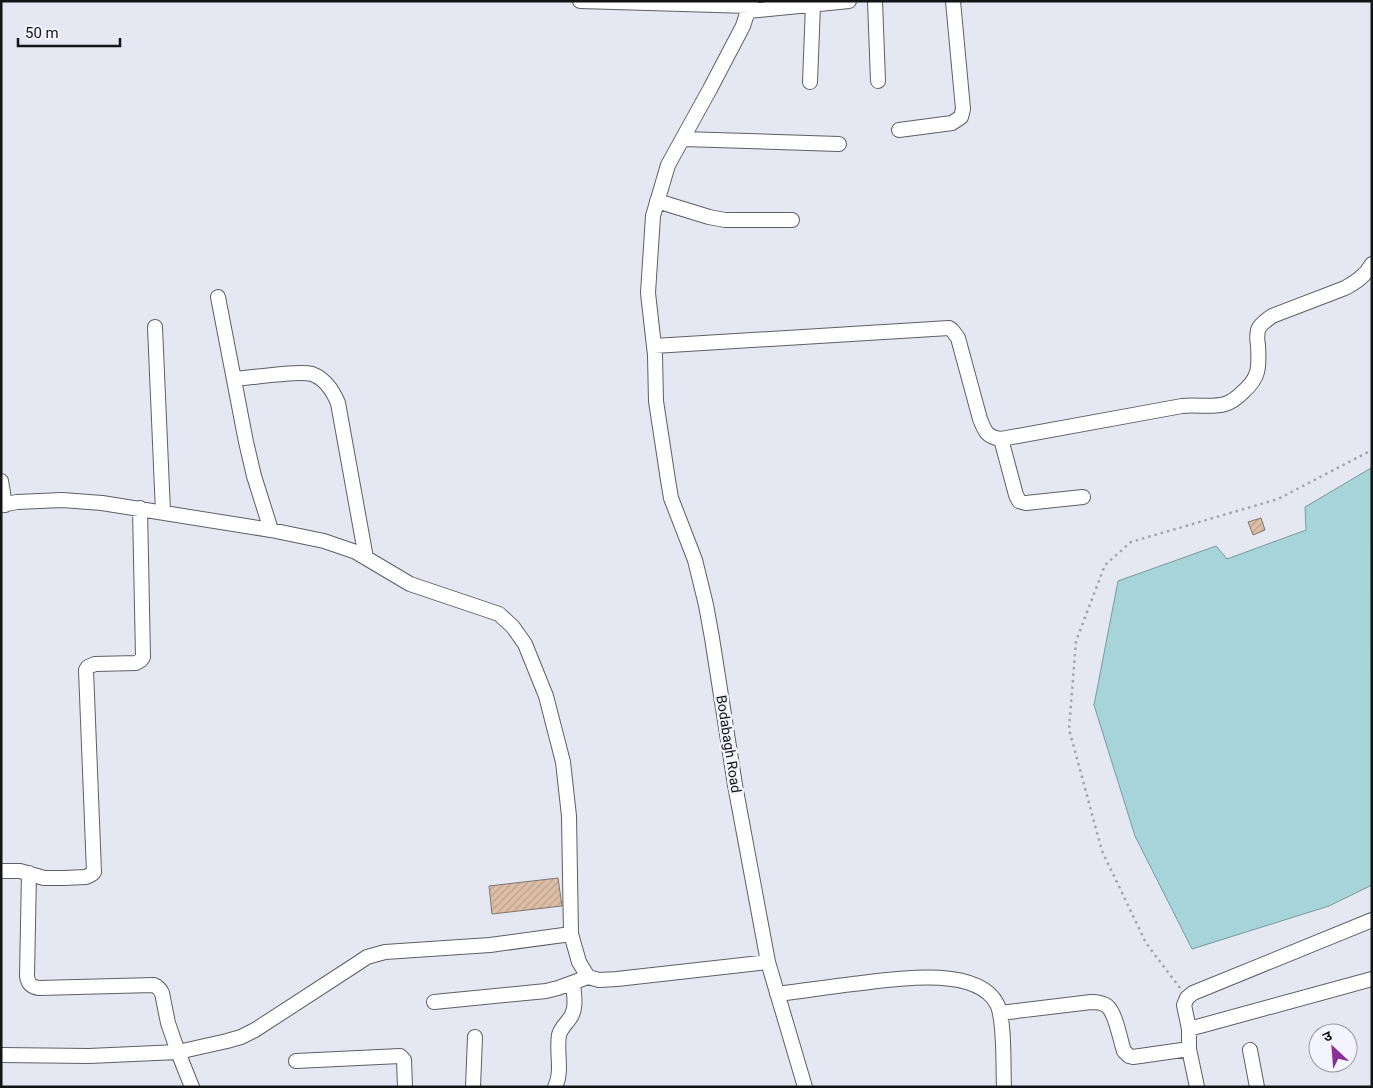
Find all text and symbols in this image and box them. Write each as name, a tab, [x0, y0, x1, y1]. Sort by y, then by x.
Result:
scale bar	[18, 15, 120, 47]
text: 50 m	[25, 24, 59, 42]
street label: Bodabagh Road	[713, 694, 745, 794]
north arrow	[1308, 1023, 1358, 1073]
text: उ	[1320, 1027, 1335, 1045]

